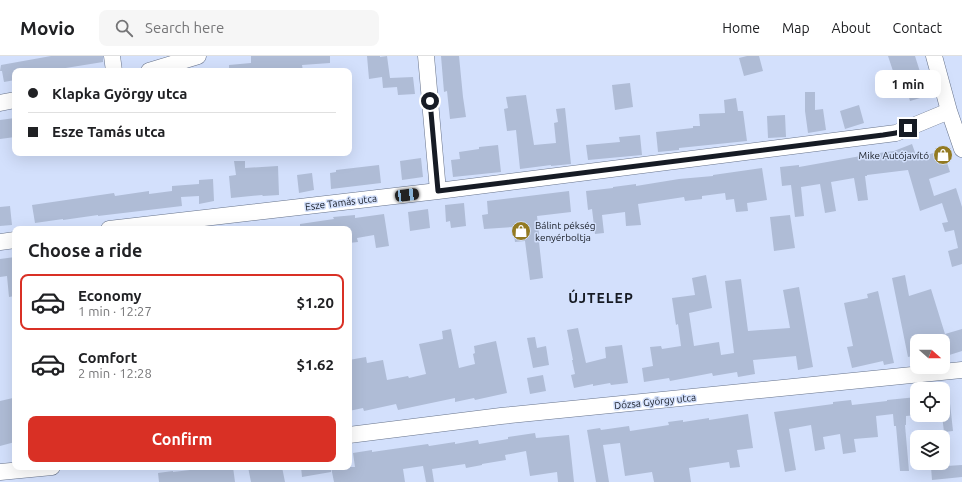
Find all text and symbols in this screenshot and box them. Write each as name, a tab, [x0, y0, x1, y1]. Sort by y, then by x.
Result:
search box	[99, 10, 379, 46]
text: Movio	[20, 17, 75, 39]
icon: search	[113, 17, 135, 39]
text: Search here	[145, 19, 224, 36]
text: Home	[722, 20, 760, 36]
text: Map	[782, 20, 810, 36]
text: About	[832, 20, 871, 36]
text: Contact	[893, 20, 942, 36]
callout: 1 min	[875, 70, 941, 98]
text: 1 min	[892, 77, 924, 91]
text: Klapka György utca	[52, 85, 187, 102]
route start	[421, 92, 439, 110]
route end	[899, 119, 917, 137]
text: Esze Tamás utca	[52, 123, 165, 140]
shop icon: Mike Autójavító	[932, 144, 954, 166]
place label: Mike Autójavító	[859, 150, 929, 161]
car	[394, 188, 420, 202]
street label: Esze Tamás utca	[304, 193, 378, 212]
shop icon: Bálint pékség kenyérboltja	[510, 220, 532, 242]
place label: Bálint pékség kenyérboltja	[535, 220, 596, 243]
text: Choose a ride	[28, 240, 142, 260]
icon: car	[30, 284, 66, 320]
text: Economy	[78, 287, 142, 304]
district label: ÚJTELEP	[568, 289, 634, 306]
text: $1.20	[296, 294, 334, 311]
text: 1 min · 12:27	[78, 304, 152, 318]
north arrow	[910, 334, 950, 374]
map controls	[910, 334, 950, 470]
icon: car	[30, 346, 66, 382]
text: Comfort	[78, 349, 137, 366]
text: $1.62	[296, 356, 334, 373]
text: 2 min · 12:28	[78, 366, 152, 380]
button: locate	[910, 382, 950, 422]
street label: Dózsa György utca	[613, 392, 697, 411]
button: Confirm	[28, 416, 336, 462]
button: layers	[910, 430, 950, 470]

